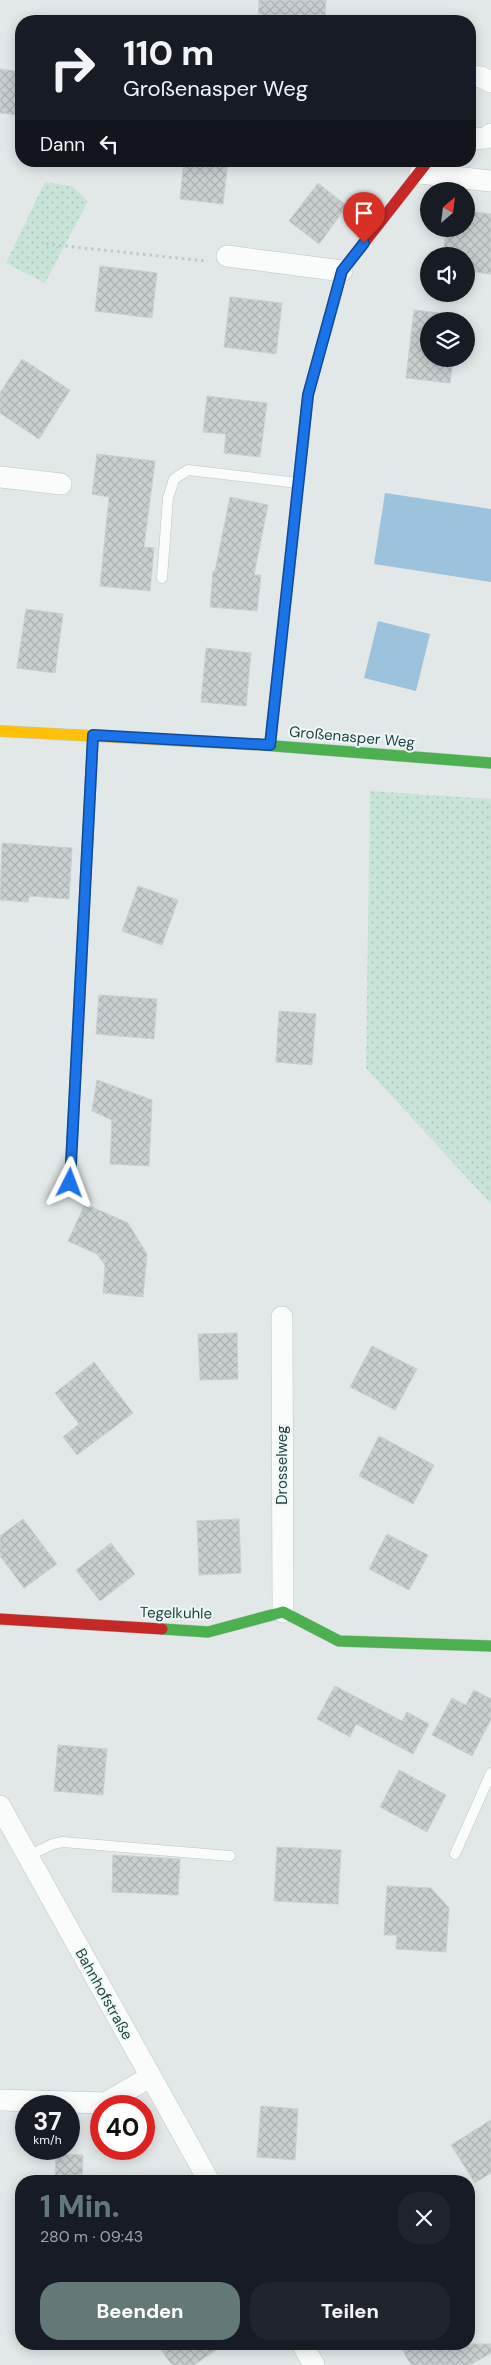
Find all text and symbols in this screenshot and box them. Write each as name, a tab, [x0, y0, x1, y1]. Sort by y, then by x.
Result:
text: 110 m	[123, 30, 214, 76]
icon: right	[40, 35, 105, 100]
text: Großenasper Weg	[123, 74, 308, 103]
icon: left	[95, 130, 123, 158]
text: Dann	[40, 132, 85, 157]
north arrow	[420, 182, 475, 238]
map controls	[420, 182, 475, 367]
pin	[343, 192, 385, 243]
icon: arrive	[350, 199, 378, 227]
button: sound	[420, 247, 475, 302]
button: layers	[420, 312, 475, 367]
street label: Großenasper Weg	[288, 722, 416, 752]
position arrow	[43, 1156, 95, 1208]
street label: Drosselweg	[272, 1425, 292, 1505]
street label: Tegelkuhle	[140, 1602, 212, 1624]
street label: Bahnhofstraße	[71, 1945, 137, 2043]
speed limit sign: 40	[90, 2095, 155, 2160]
text: 37	[33, 2105, 62, 2138]
text: km/h	[33, 2132, 62, 2148]
text: 1 Min.	[40, 2187, 119, 2226]
button: close	[398, 2192, 450, 2244]
text: 280 m · 09:43	[40, 2226, 143, 2247]
button: Beenden	[40, 2282, 240, 2340]
button: Teilen	[250, 2282, 450, 2340]

